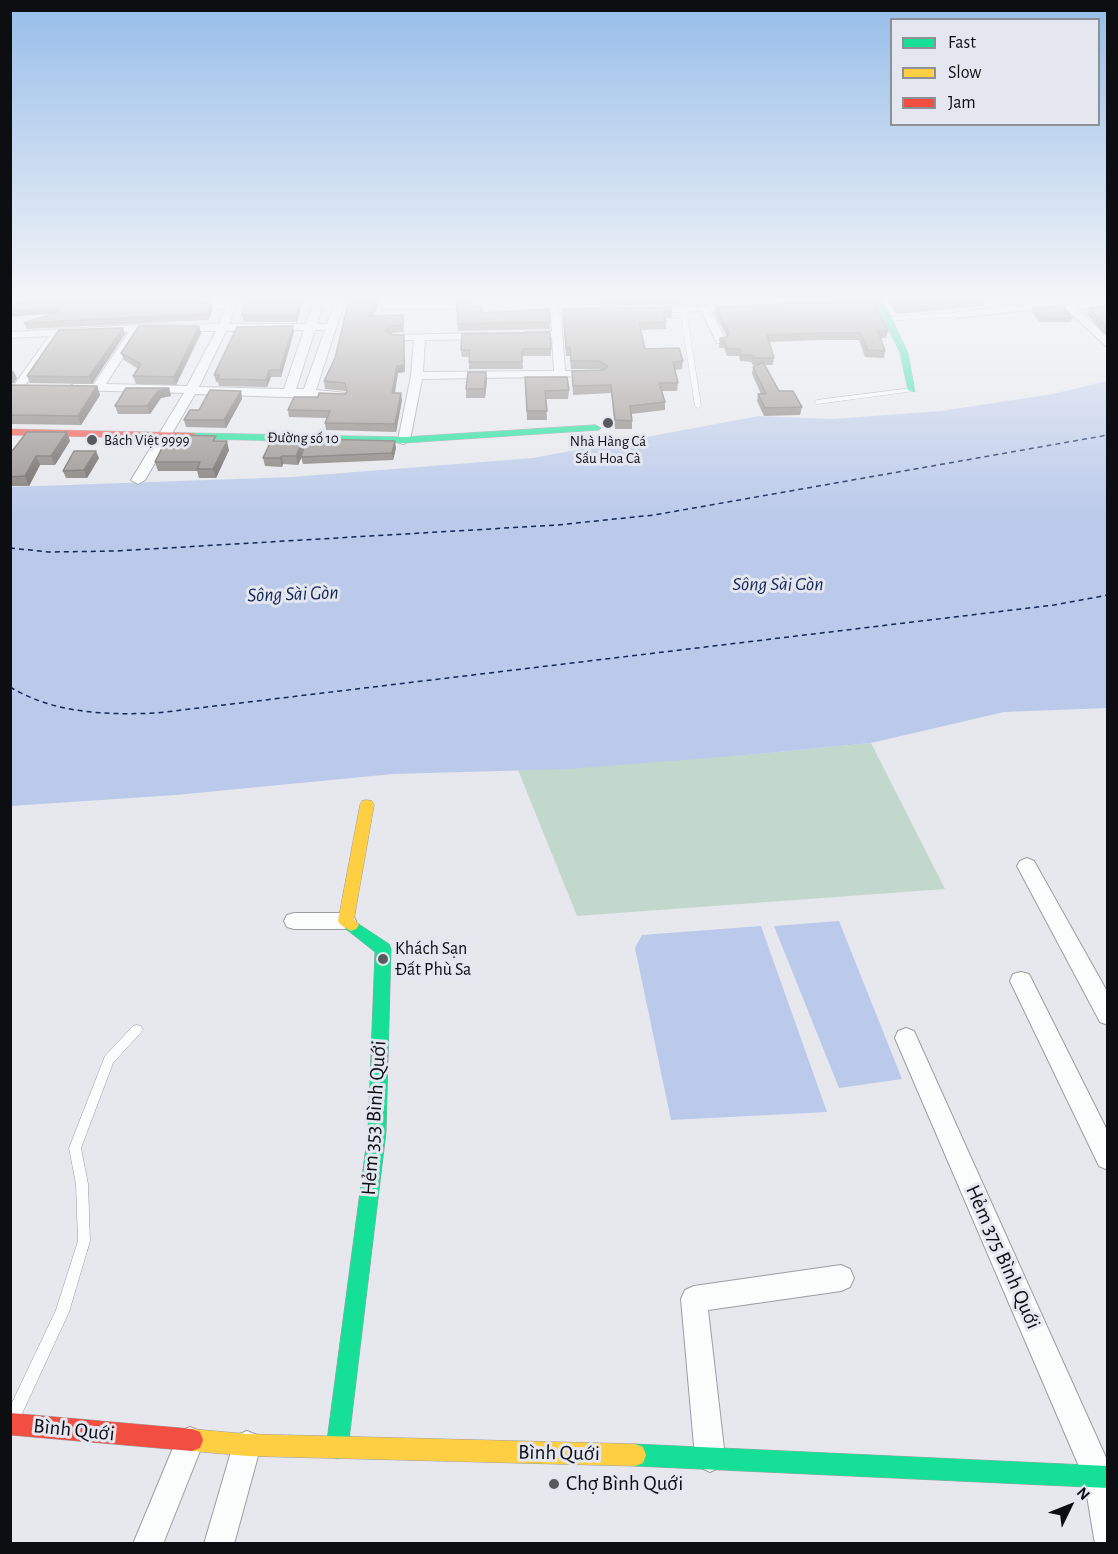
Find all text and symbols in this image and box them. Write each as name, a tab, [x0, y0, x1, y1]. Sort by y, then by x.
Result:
legend	[890, 18, 1100, 126]
text: Fast	[948, 34, 976, 52]
text: Slow	[948, 64, 981, 82]
text: Jam	[948, 94, 976, 112]
marker: Nhà Hàng Cá Sấu Hoa Cà	[601, 416, 615, 430]
street label: Đường số 10	[267, 428, 339, 448]
place label: Bách Việt 9999	[104, 431, 189, 449]
place label: Nhà Hàng Cá Sấu Hoa Cà	[570, 432, 646, 467]
marker: Bách Việt 9999	[85, 433, 99, 447]
water label: Sông Sài Gòn	[732, 572, 824, 596]
water label: Sông Sài Gòn	[247, 580, 339, 608]
place label: Khách Sạn Đất Phù Sa	[395, 938, 471, 980]
marker: Khách Sạn Đất Phù Sa	[376, 952, 390, 966]
street label: Hẻm 353 Bình Quới	[356, 1040, 392, 1196]
street label: Hẻm 375 Bình Quới	[960, 1181, 1046, 1333]
street label: Bình Quới	[32, 1413, 116, 1447]
street label: Bình Quới	[518, 1440, 600, 1466]
place label: Chợ Bình Quới	[566, 1471, 683, 1497]
north arrow	[1040, 1476, 1100, 1536]
marker: Chợ Bình Quới	[547, 1477, 561, 1491]
text: N	[1074, 1484, 1093, 1503]

